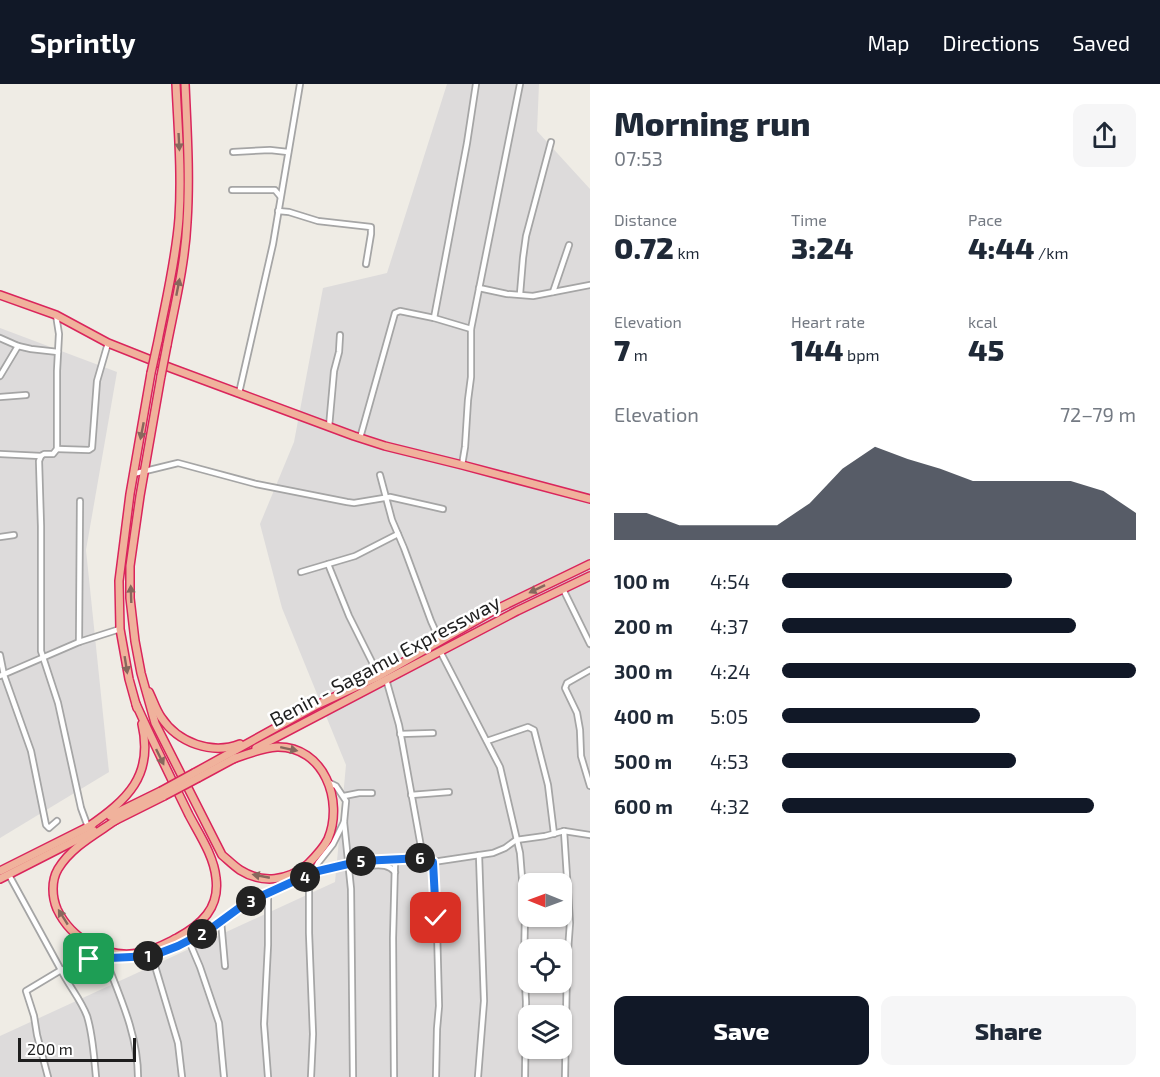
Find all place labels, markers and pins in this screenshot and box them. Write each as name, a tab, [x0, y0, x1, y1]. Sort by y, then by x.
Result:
pin: 6	[405, 843, 435, 873]
pin: 5	[346, 846, 376, 876]
pin: 4	[290, 862, 320, 892]
pin: 3	[236, 886, 266, 916]
pin	[410, 892, 461, 943]
pin: 2	[187, 919, 217, 949]
pin	[63, 933, 114, 984]
pin: 1	[133, 941, 163, 971]

